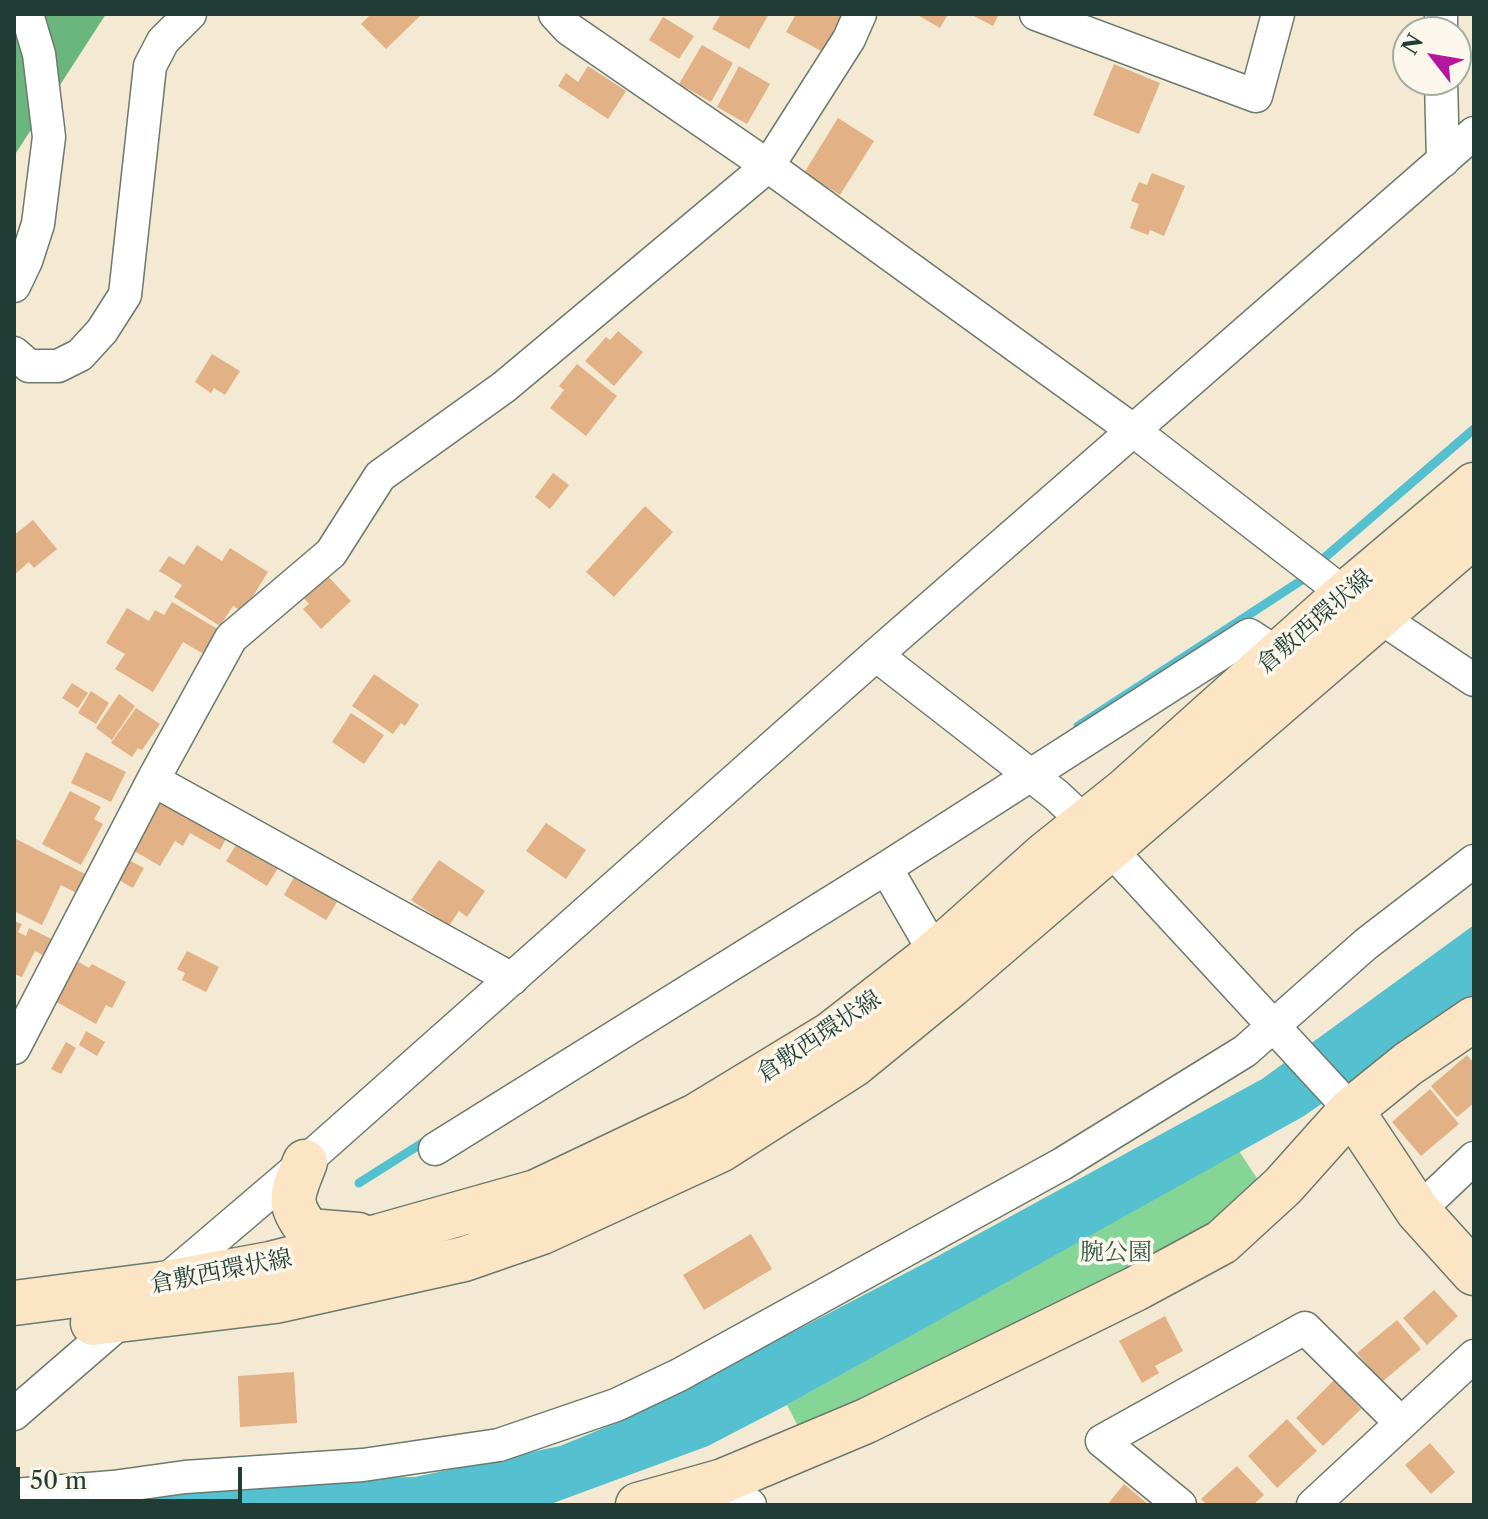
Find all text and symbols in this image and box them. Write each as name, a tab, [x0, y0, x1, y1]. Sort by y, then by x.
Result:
north arrow	[1392, 16, 1472, 96]
text: N	[1396, 29, 1429, 60]
street label: 倉敷西環状線	[1251, 564, 1379, 680]
street label: 倉敷西環状線	[751, 985, 887, 1089]
park label: 腕公園	[1080, 1239, 1152, 1267]
street label: 倉敷西環状線	[148, 1244, 294, 1300]
scale bar	[20, 1451, 246, 1501]
text: 50 m	[30, 1466, 87, 1495]

